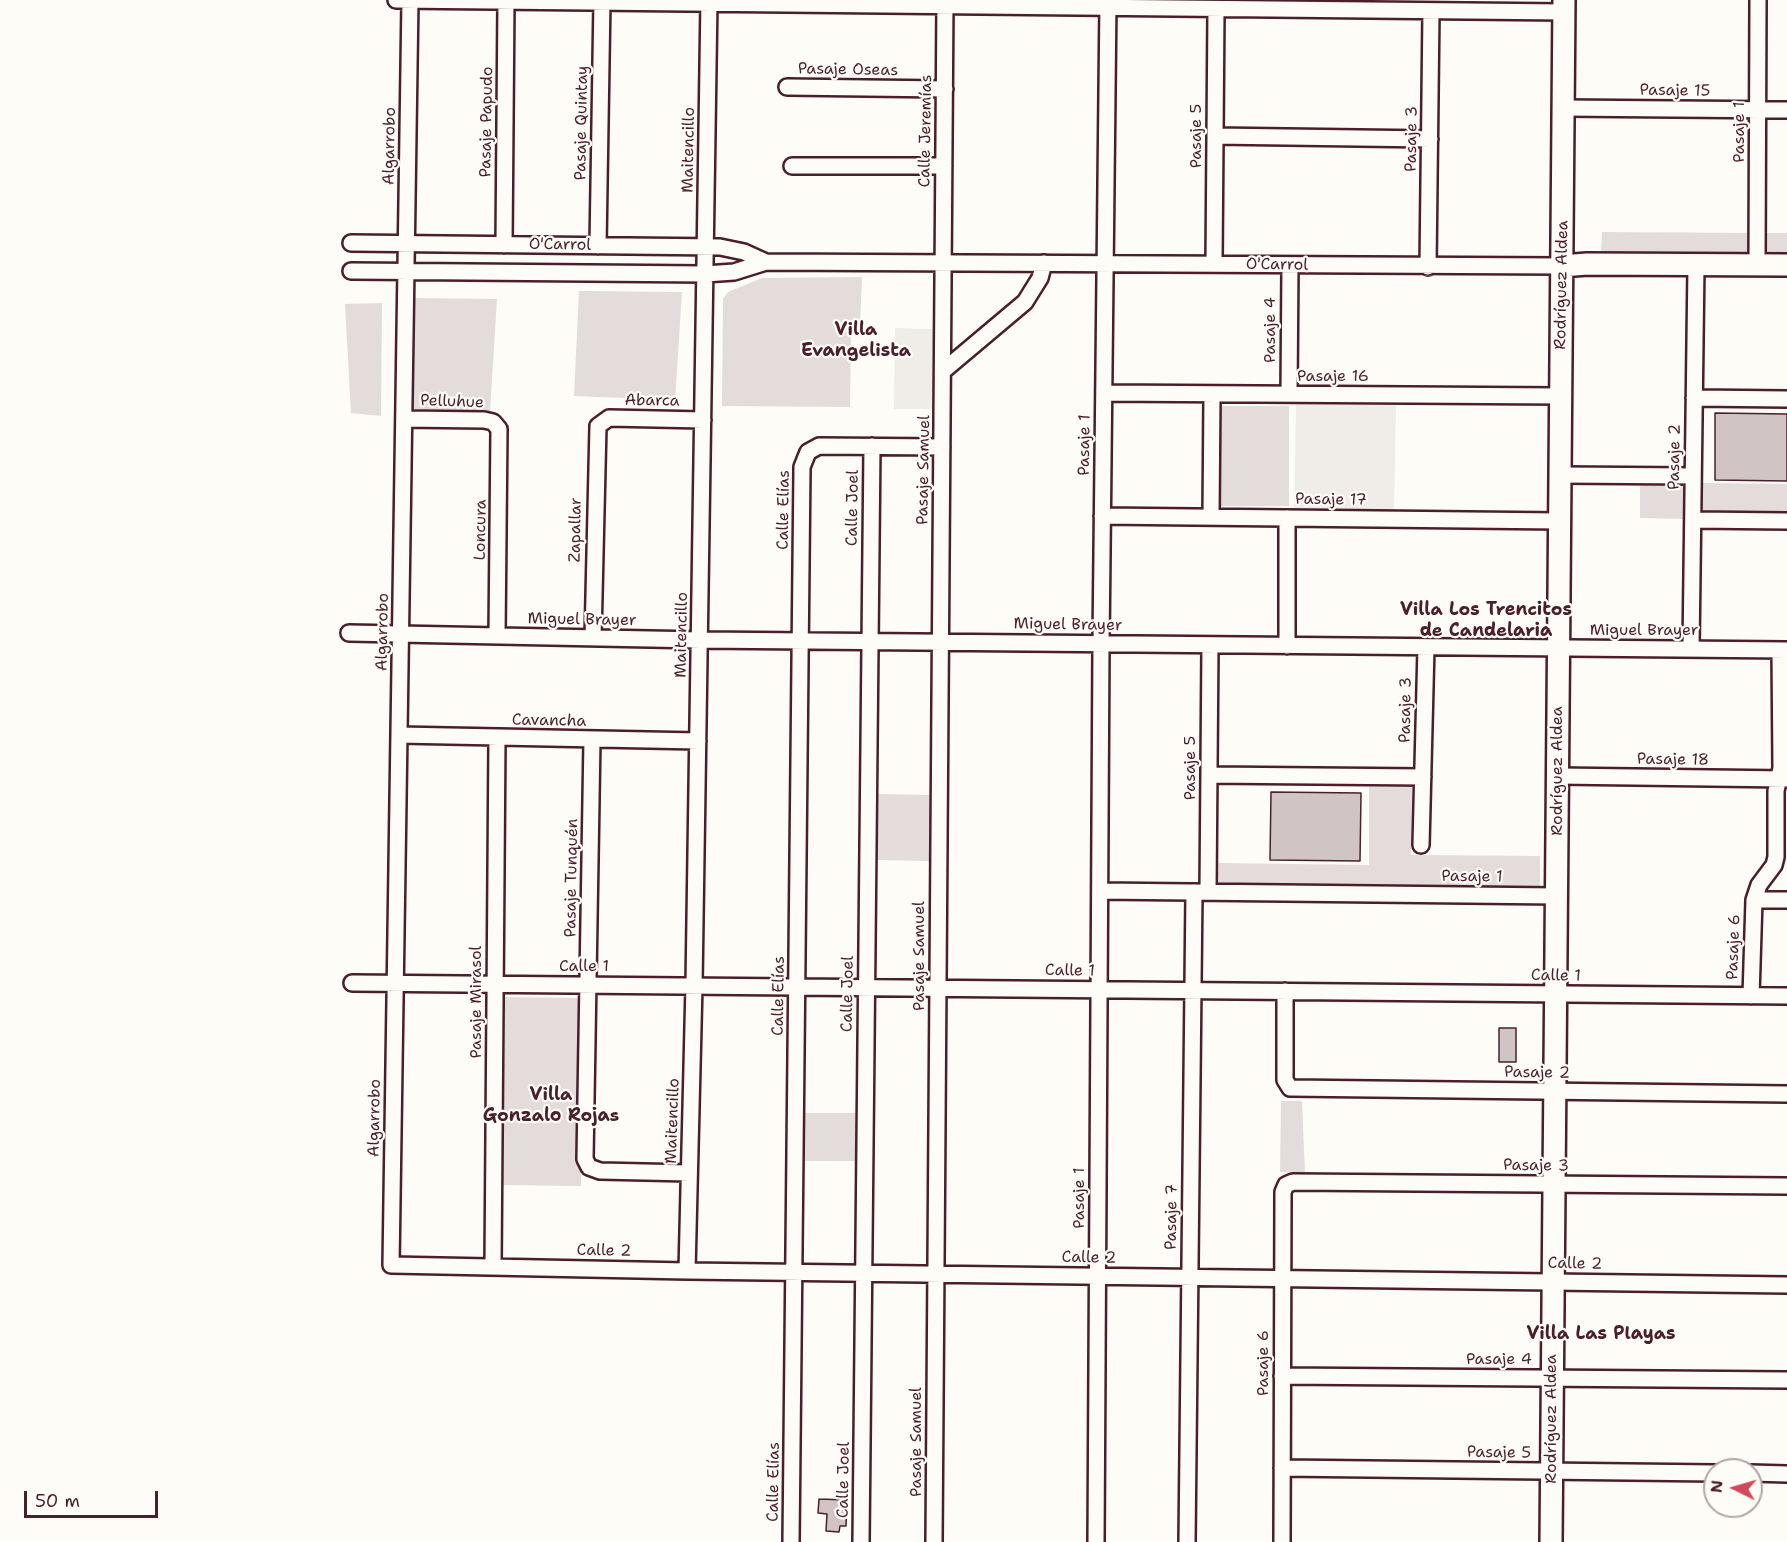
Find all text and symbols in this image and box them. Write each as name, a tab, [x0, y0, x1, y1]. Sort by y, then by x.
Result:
street label: Pasaje Oseas	[798, 60, 898, 80]
street label: Pasaje Quintay	[571, 65, 593, 181]
street label: Pasaje Papudo	[476, 66, 498, 178]
street label: Calle Jeremías	[915, 74, 937, 188]
street label: Pasaje 15	[1639, 81, 1711, 101]
street label: Pasaje 1	[1730, 101, 1750, 163]
street label: Pasaje 5	[1187, 104, 1207, 168]
street label: Pasaje 3	[1402, 106, 1422, 172]
street label: Algarrobo	[380, 107, 400, 185]
street label: Maitencillo	[679, 107, 699, 193]
street label: Rodríguez Aldea	[1551, 220, 1573, 350]
street label: O'Carrol	[529, 235, 591, 255]
street label: O'Carrol	[1246, 255, 1308, 275]
street label: Pasaje 4	[1261, 297, 1281, 363]
district label: Villa Evangelista	[801, 319, 911, 362]
street label: Pasaje 16	[1297, 367, 1369, 387]
street label: Pelluhue	[420, 391, 484, 413]
street label: Abarca	[624, 391, 680, 411]
street label: Pasaje 1	[1075, 414, 1095, 476]
street label: Pasaje Samuel	[913, 415, 935, 525]
street label: Pasaje 2	[1665, 424, 1685, 490]
street label: Calle Elías	[774, 470, 794, 550]
street label: Calle Joel	[843, 470, 863, 546]
street label: Pasaje 17	[1295, 490, 1367, 510]
street label: Zapallar	[566, 497, 586, 563]
street label: Loncura	[471, 499, 491, 561]
street label: Maitencillo	[672, 592, 692, 678]
street label: Algarrobo	[373, 593, 393, 671]
district label: Villa Los Trencitos de Candelaria	[1400, 599, 1572, 642]
street label: Miguel Brayer	[528, 609, 636, 631]
street label: Miguel Brayer	[1014, 614, 1122, 636]
street label: Miguel Brayer	[1590, 621, 1698, 641]
street label: Pasaje 3	[1396, 677, 1416, 743]
street label: Rodríguez Aldea	[1548, 706, 1568, 836]
street label: Cavancha	[512, 711, 586, 731]
street label: Pasaje 5	[1181, 736, 1201, 800]
street label: Pasaje 18	[1637, 750, 1709, 770]
street label: Pasaje Tunquén	[561, 818, 583, 938]
street label: Pasaje 1	[1441, 867, 1503, 887]
street label: Pasaje Samuel	[910, 901, 930, 1011]
street label: Pasaje 6	[1723, 914, 1745, 980]
street label: Pasaje Mirasol	[467, 946, 487, 1058]
street label: Calle Elías	[769, 956, 789, 1036]
street label: Calle Joel	[838, 956, 858, 1032]
street label: Calle 1	[559, 957, 609, 977]
street label: Calle 1	[1045, 961, 1095, 981]
street label: Calle 1	[1531, 966, 1581, 986]
street label: Pasaje 2	[1504, 1063, 1570, 1083]
street label: Maitencillo	[662, 1078, 684, 1164]
street label: Algarrobo	[365, 1079, 385, 1157]
district label: Villa Gonzalo Rojas	[483, 1084, 619, 1126]
street label: Pasaje 3	[1503, 1156, 1569, 1176]
street label: Pasaje 1	[1070, 1167, 1090, 1229]
street label: Pasaje 7	[1162, 1184, 1182, 1250]
street label: Calle 2	[577, 1241, 631, 1261]
street label: Calle 2	[1062, 1248, 1116, 1268]
street label: Calle 2	[1548, 1254, 1602, 1274]
district label: Villa Las Playas	[1527, 1323, 1675, 1345]
street label: Pasaje 6	[1254, 1330, 1274, 1396]
street label: Pasaje 4	[1466, 1350, 1532, 1370]
street label: Rodríguez Aldea	[1542, 1354, 1562, 1484]
street label: Pasaje Samuel	[907, 1387, 927, 1497]
street label: Calle Elías	[764, 1442, 784, 1522]
street label: Calle Joel	[834, 1442, 854, 1518]
street label: Pasaje 5	[1467, 1443, 1531, 1463]
north arrow	[1703, 1458, 1763, 1518]
scale bar	[27, 1479, 160, 1517]
text: N	[1706, 1479, 1728, 1494]
text: 50 m	[35, 1489, 80, 1513]

